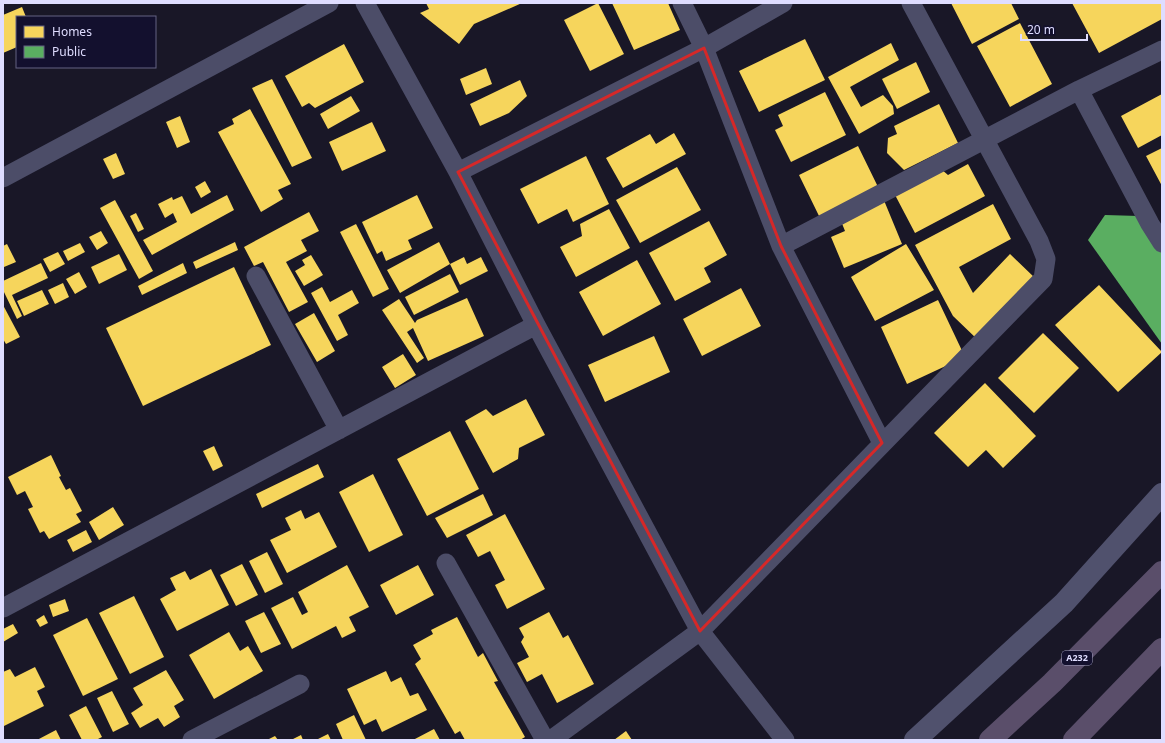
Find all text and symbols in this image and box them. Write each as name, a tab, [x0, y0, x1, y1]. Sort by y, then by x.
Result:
legend	[16, 16, 156, 68]
scale bar	[1021, 16, 1087, 42]
text: 20 m	[1027, 21, 1055, 38]
text: Homes	[52, 23, 92, 40]
text: Public	[52, 43, 86, 60]
road number: A232	[1062, 651, 1092, 665]

